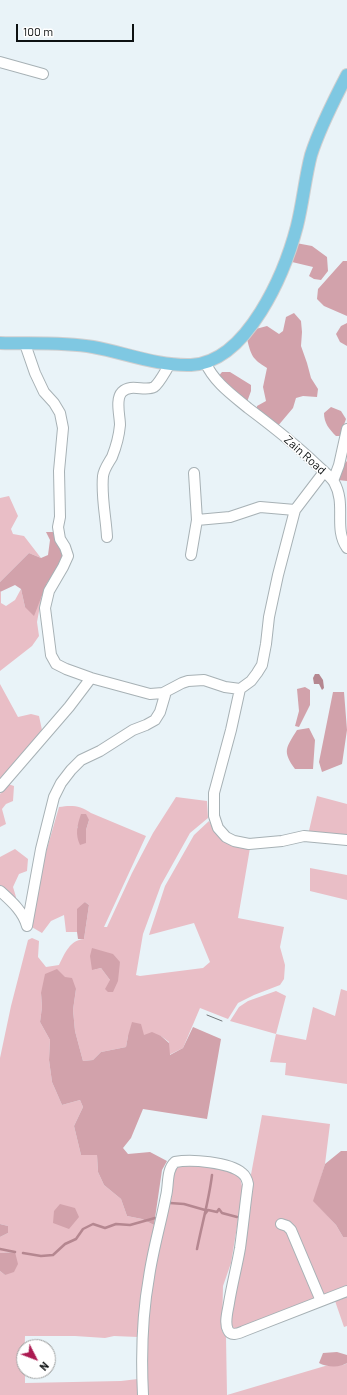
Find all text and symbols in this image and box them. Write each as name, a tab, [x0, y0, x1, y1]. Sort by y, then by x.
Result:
scale bar	[18, 16, 136, 42]
text: 100 m	[23, 24, 53, 38]
street label: Zain Road	[281, 433, 329, 477]
north arrow	[16, 1339, 56, 1379]
text: N	[37, 1360, 52, 1374]

